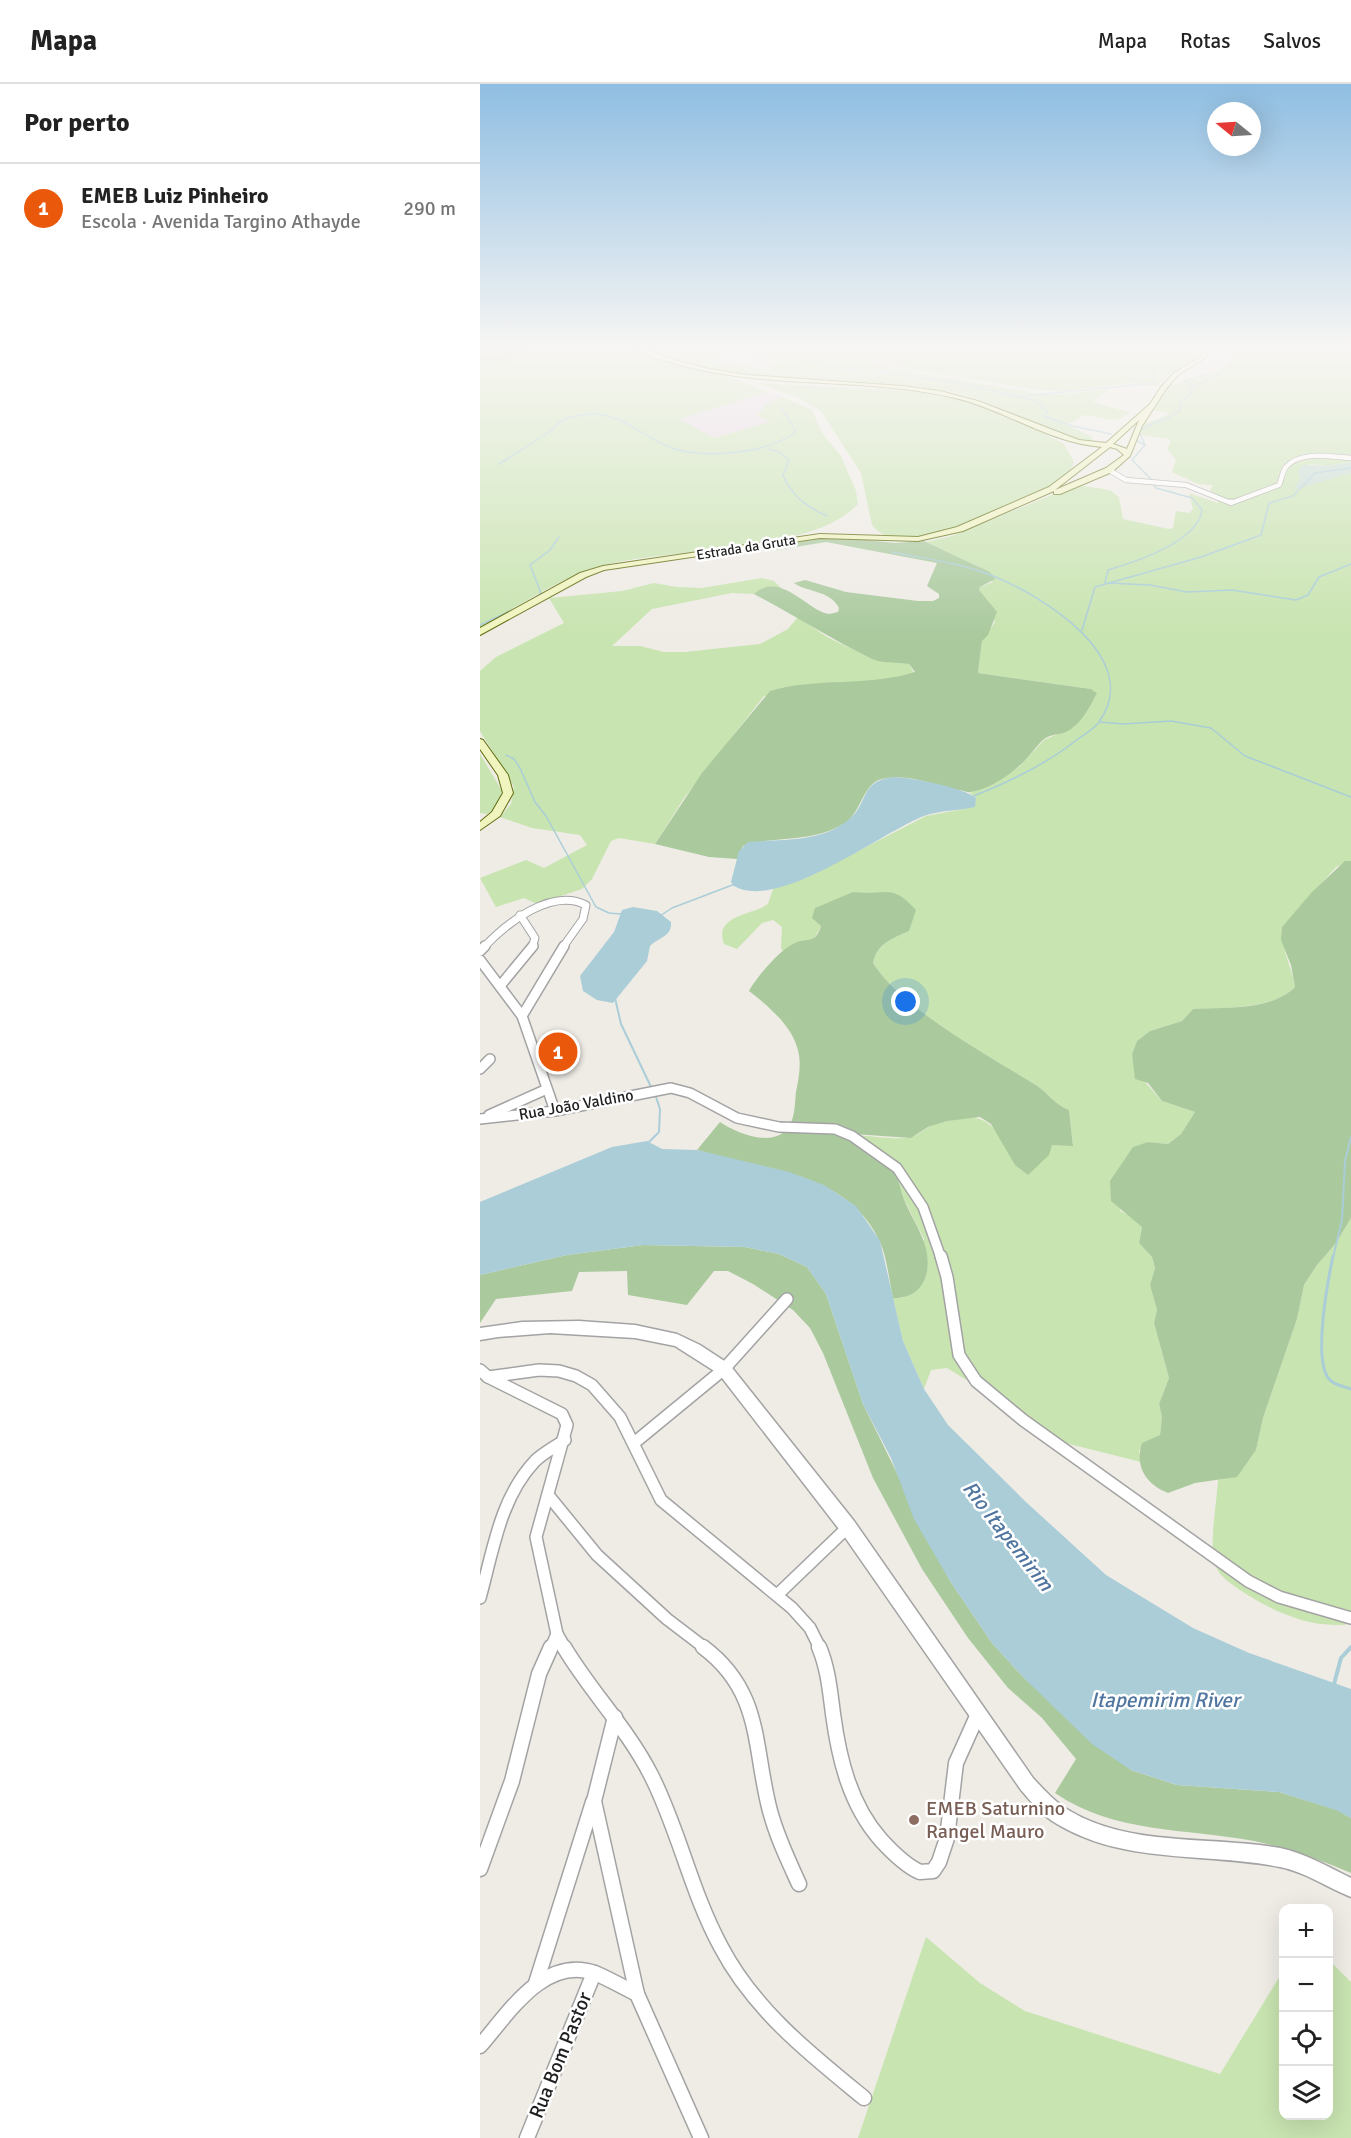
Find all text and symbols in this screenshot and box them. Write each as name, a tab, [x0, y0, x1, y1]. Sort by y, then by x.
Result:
text: Mapa	[30, 24, 97, 58]
text: Mapa	[1098, 28, 1147, 54]
text: Rotas	[1180, 28, 1230, 54]
text: Salvos	[1263, 28, 1321, 54]
north arrow	[1207, 102, 1261, 156]
text: Por perto	[24, 107, 130, 139]
text: EMEB Luiz Pinheiro	[81, 182, 268, 209]
text: 1	[38, 196, 49, 221]
text: 290 m	[403, 196, 456, 221]
text: Escola · Avenida Targino Athayde	[81, 209, 361, 234]
street label: Estrada da Gruta	[695, 531, 797, 564]
your location	[891, 987, 920, 1016]
pin: 1	[538, 1030, 578, 1074]
street label: Rua João Valdino	[517, 1085, 635, 1125]
water label: Rio Itapemirim	[957, 1476, 1060, 1597]
water label: Itapemirim River	[1091, 1687, 1243, 1713]
place label: EMEB Saturnino Rangel Mauro	[926, 1796, 1065, 1844]
marker: EMEB Saturnino Rangel Mauro	[907, 1813, 921, 1827]
map controls	[1279, 1904, 1333, 2120]
button: +	[1279, 1904, 1333, 1958]
button: −	[1279, 1958, 1333, 2012]
street label: Rua Bom Pastor	[524, 1988, 597, 2122]
button: locate	[1279, 2012, 1333, 2066]
button: layers	[1279, 2066, 1333, 2120]

